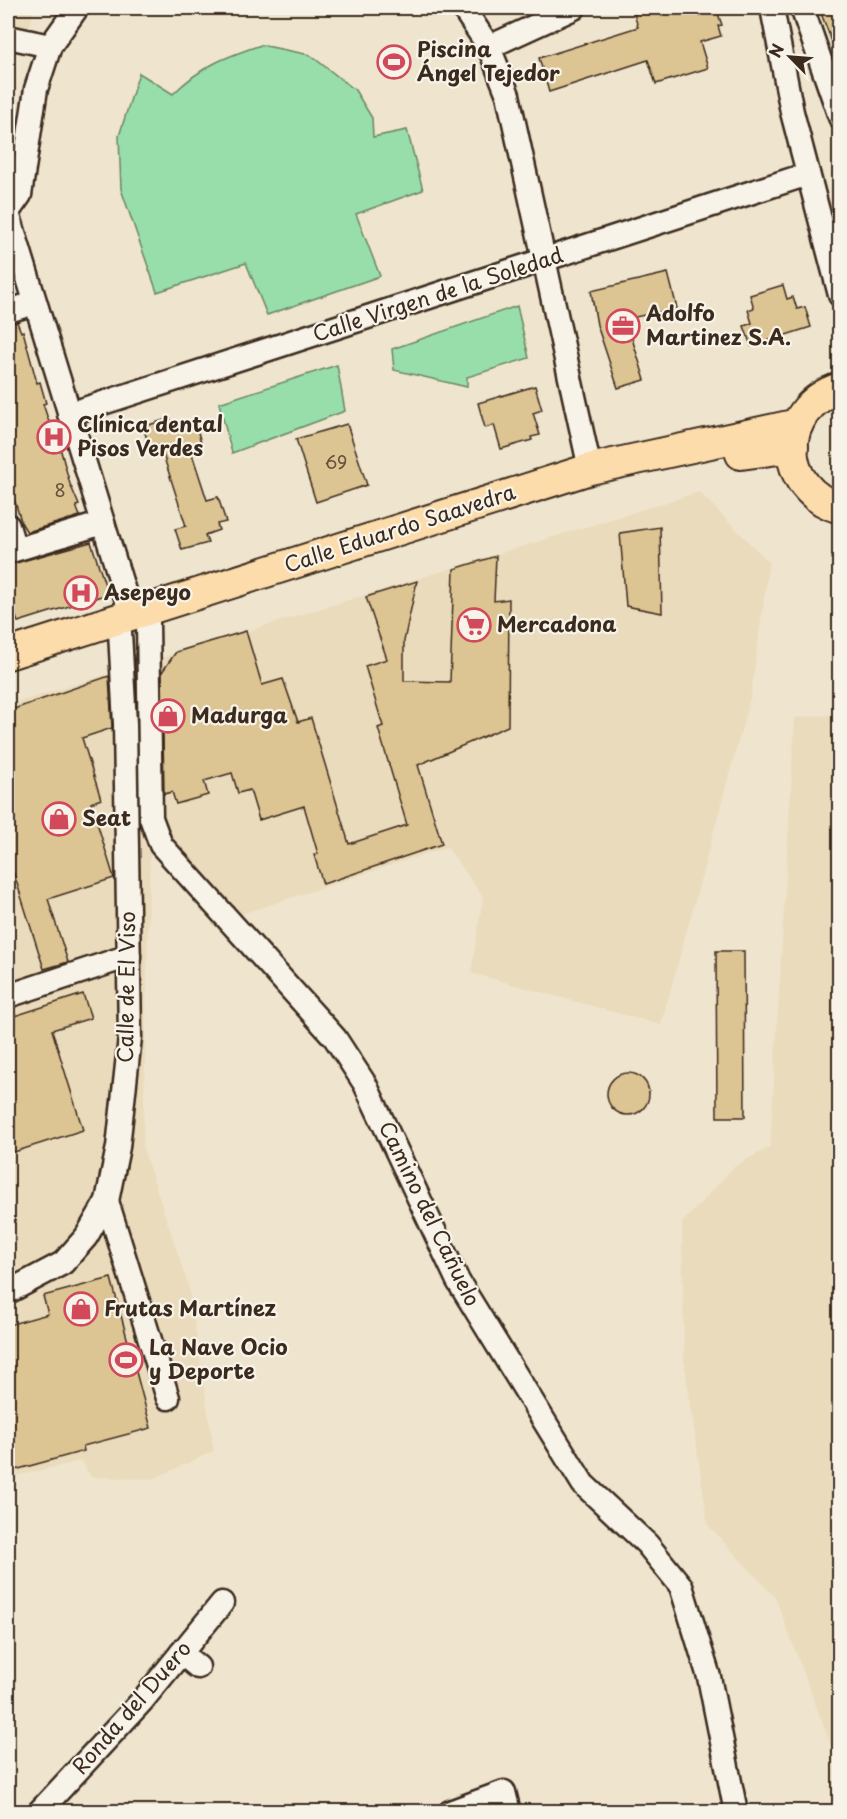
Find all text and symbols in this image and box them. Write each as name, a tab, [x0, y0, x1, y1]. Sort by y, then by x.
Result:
north arrow	[760, 27, 820, 87]
place label: Piscina Ángel Tejedor	[417, 32, 560, 88]
text: N	[762, 39, 789, 61]
sports icon: Piscina Ángel Tejedor	[376, 44, 412, 80]
street label: Calle Virgen de la Soledad	[308, 237, 567, 349]
place label: Adolfo Martinez S.A.	[645, 296, 791, 352]
office icon: Adolfo Martinez S.A.	[605, 308, 641, 344]
place label: Clínica dental Pisos Verdes	[77, 407, 223, 463]
hospital icon: Clínica dental Pisos Verdes	[36, 419, 72, 455]
house number: 69	[325, 448, 347, 475]
street label: Calle Eduardo Saavedra	[280, 475, 519, 580]
house number: 8	[54, 476, 66, 503]
hospital icon: Asepeyo	[63, 575, 99, 611]
place label: Asepeyo	[103, 575, 191, 607]
supermarket icon: Mercadona	[456, 607, 492, 643]
place label: Mercadona	[497, 607, 616, 639]
shop icon: Madurga	[150, 698, 186, 734]
place label: Madurga	[191, 698, 288, 730]
shop icon: Seat	[41, 801, 77, 837]
place label: Seat	[82, 801, 131, 833]
street label: Calle de El Viso	[108, 911, 142, 1063]
street label: Camino del Cañuelo	[372, 1115, 490, 1311]
shop icon: Frutas Martínez	[63, 1291, 99, 1327]
place label: Frutas Martínez	[104, 1291, 277, 1323]
place label: La Nave Ocio y Deporte	[149, 1330, 288, 1386]
sports icon: La Nave Ocio y Deporte	[108, 1342, 144, 1378]
street label: Ronda del Duero	[63, 1633, 198, 1781]

